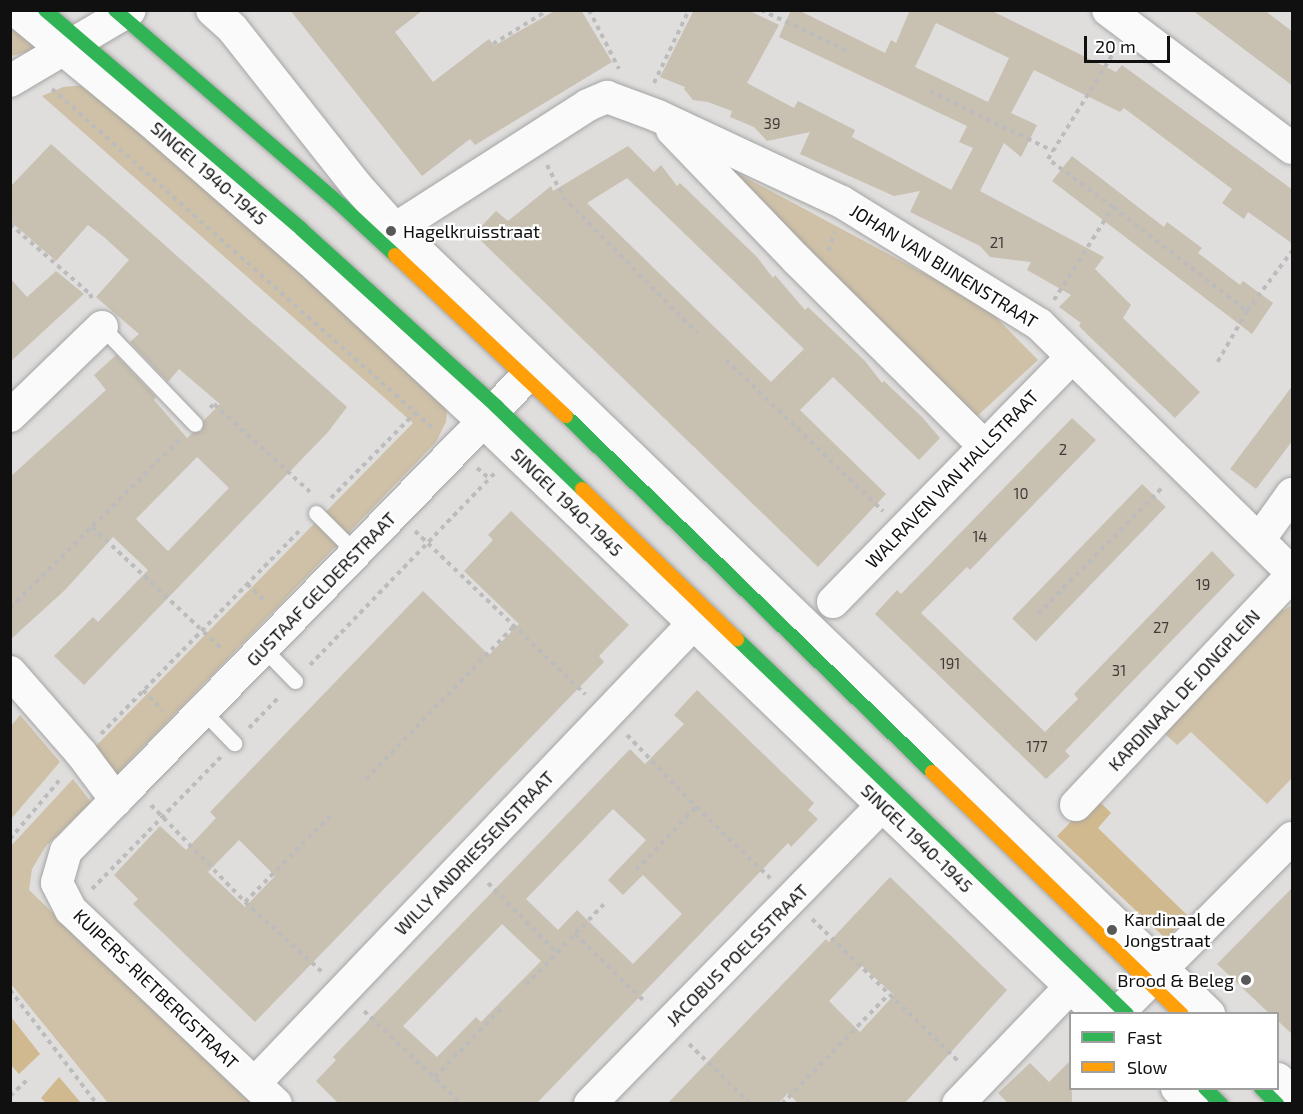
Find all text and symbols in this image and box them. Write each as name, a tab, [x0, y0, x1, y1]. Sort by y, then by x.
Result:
scale bar	[1087, 24, 1172, 62]
text: 20 m	[1095, 35, 1136, 57]
house number: 39	[764, 115, 780, 133]
street label: SINGEL 1940-1945	[146, 117, 272, 229]
street label: JOHAN VAN BIJNENSTRAAT	[846, 199, 1042, 333]
place label: Hagelkruisstraat	[403, 220, 540, 242]
marker: Hagelkruisstraat	[384, 224, 398, 238]
house number: 21	[990, 234, 1004, 252]
street label: WALRAVEN VAN HALLSTRAAT	[861, 385, 1043, 573]
house number: 2	[1059, 441, 1067, 459]
street label: SINGEL 1940-1945	[507, 443, 627, 561]
house number: 10	[1013, 485, 1029, 503]
street label: GUSTAAF GELDERSTRAAT	[242, 507, 400, 671]
house number: 14	[972, 528, 988, 546]
house number: 19	[1196, 576, 1210, 594]
street label: KARDINAAL DE JONGPLEIN	[1103, 605, 1265, 775]
house number: 27	[1153, 619, 1169, 637]
house number: 191	[940, 655, 960, 673]
house number: 31	[1112, 662, 1126, 680]
house number: 177	[1026, 738, 1048, 756]
street label: WILLY ANDRIESSENSTRAAT	[389, 766, 559, 940]
street label: SINGEL 1940-1945	[857, 779, 977, 897]
street label: JACOBUS POELSSTRAAT	[661, 879, 813, 1031]
street label: KUIPERS-RIETBERGSTRAAT	[69, 905, 243, 1073]
place label: Kardinaal de Jongstraat	[1124, 909, 1226, 952]
marker: Kardinaal de Jongstraat	[1105, 923, 1119, 937]
place label: Brood & Beleg	[1117, 969, 1234, 991]
marker: Brood & Beleg	[1239, 973, 1253, 987]
legend	[1069, 1012, 1279, 1090]
text: Fast	[1127, 1026, 1162, 1048]
text: Slow	[1127, 1056, 1167, 1078]

